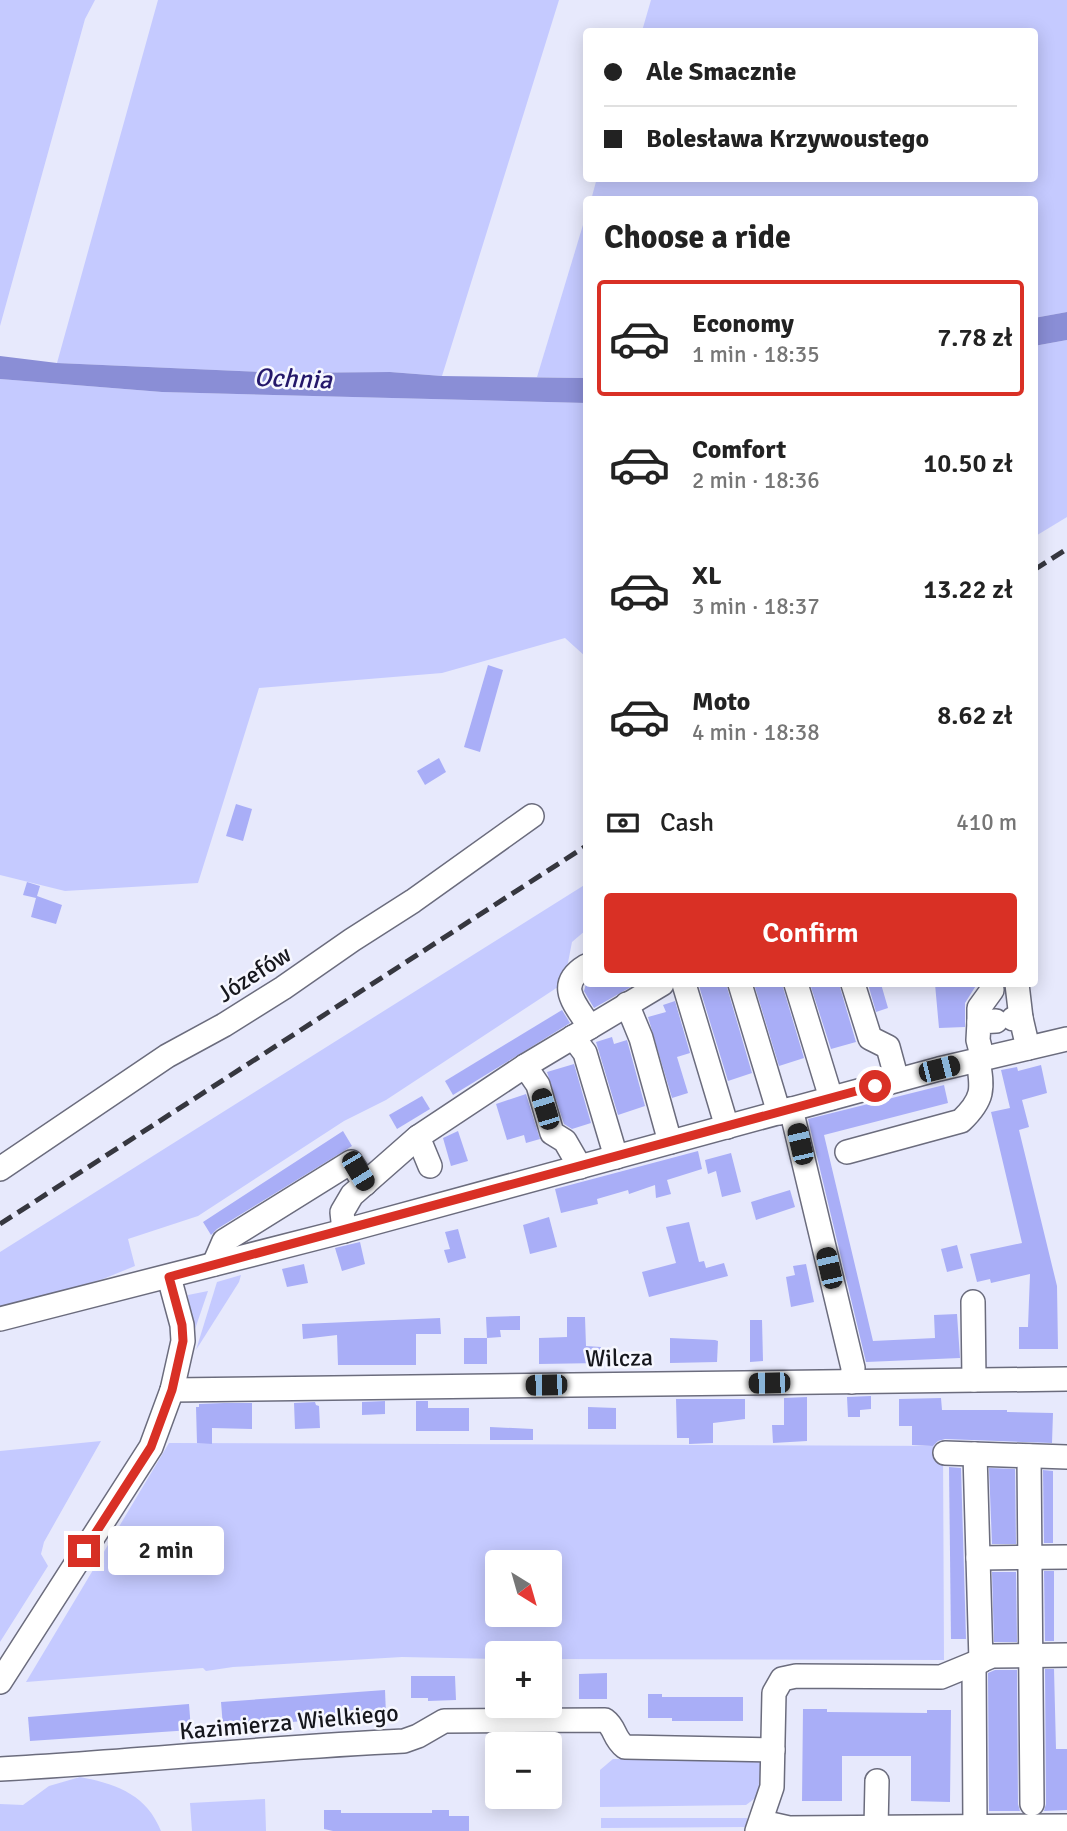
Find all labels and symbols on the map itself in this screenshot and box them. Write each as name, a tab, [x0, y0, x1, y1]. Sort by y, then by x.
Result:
water label: Ochnia	[253, 362, 333, 396]
street label: Józefów	[211, 939, 297, 1009]
car	[917, 1054, 962, 1084]
route start	[859, 1070, 891, 1102]
car	[529, 1086, 562, 1132]
car	[786, 1121, 815, 1167]
car	[339, 1148, 378, 1194]
car	[815, 1245, 844, 1291]
street label: Wilcza	[585, 1342, 653, 1374]
car	[748, 1372, 791, 1394]
car	[525, 1374, 568, 1396]
callout: 2 min	[108, 1526, 224, 1576]
route end	[68, 1535, 100, 1567]
north arrow	[485, 1550, 562, 1628]
street label: Kazimierza Wielkiego	[178, 1697, 400, 1747]

